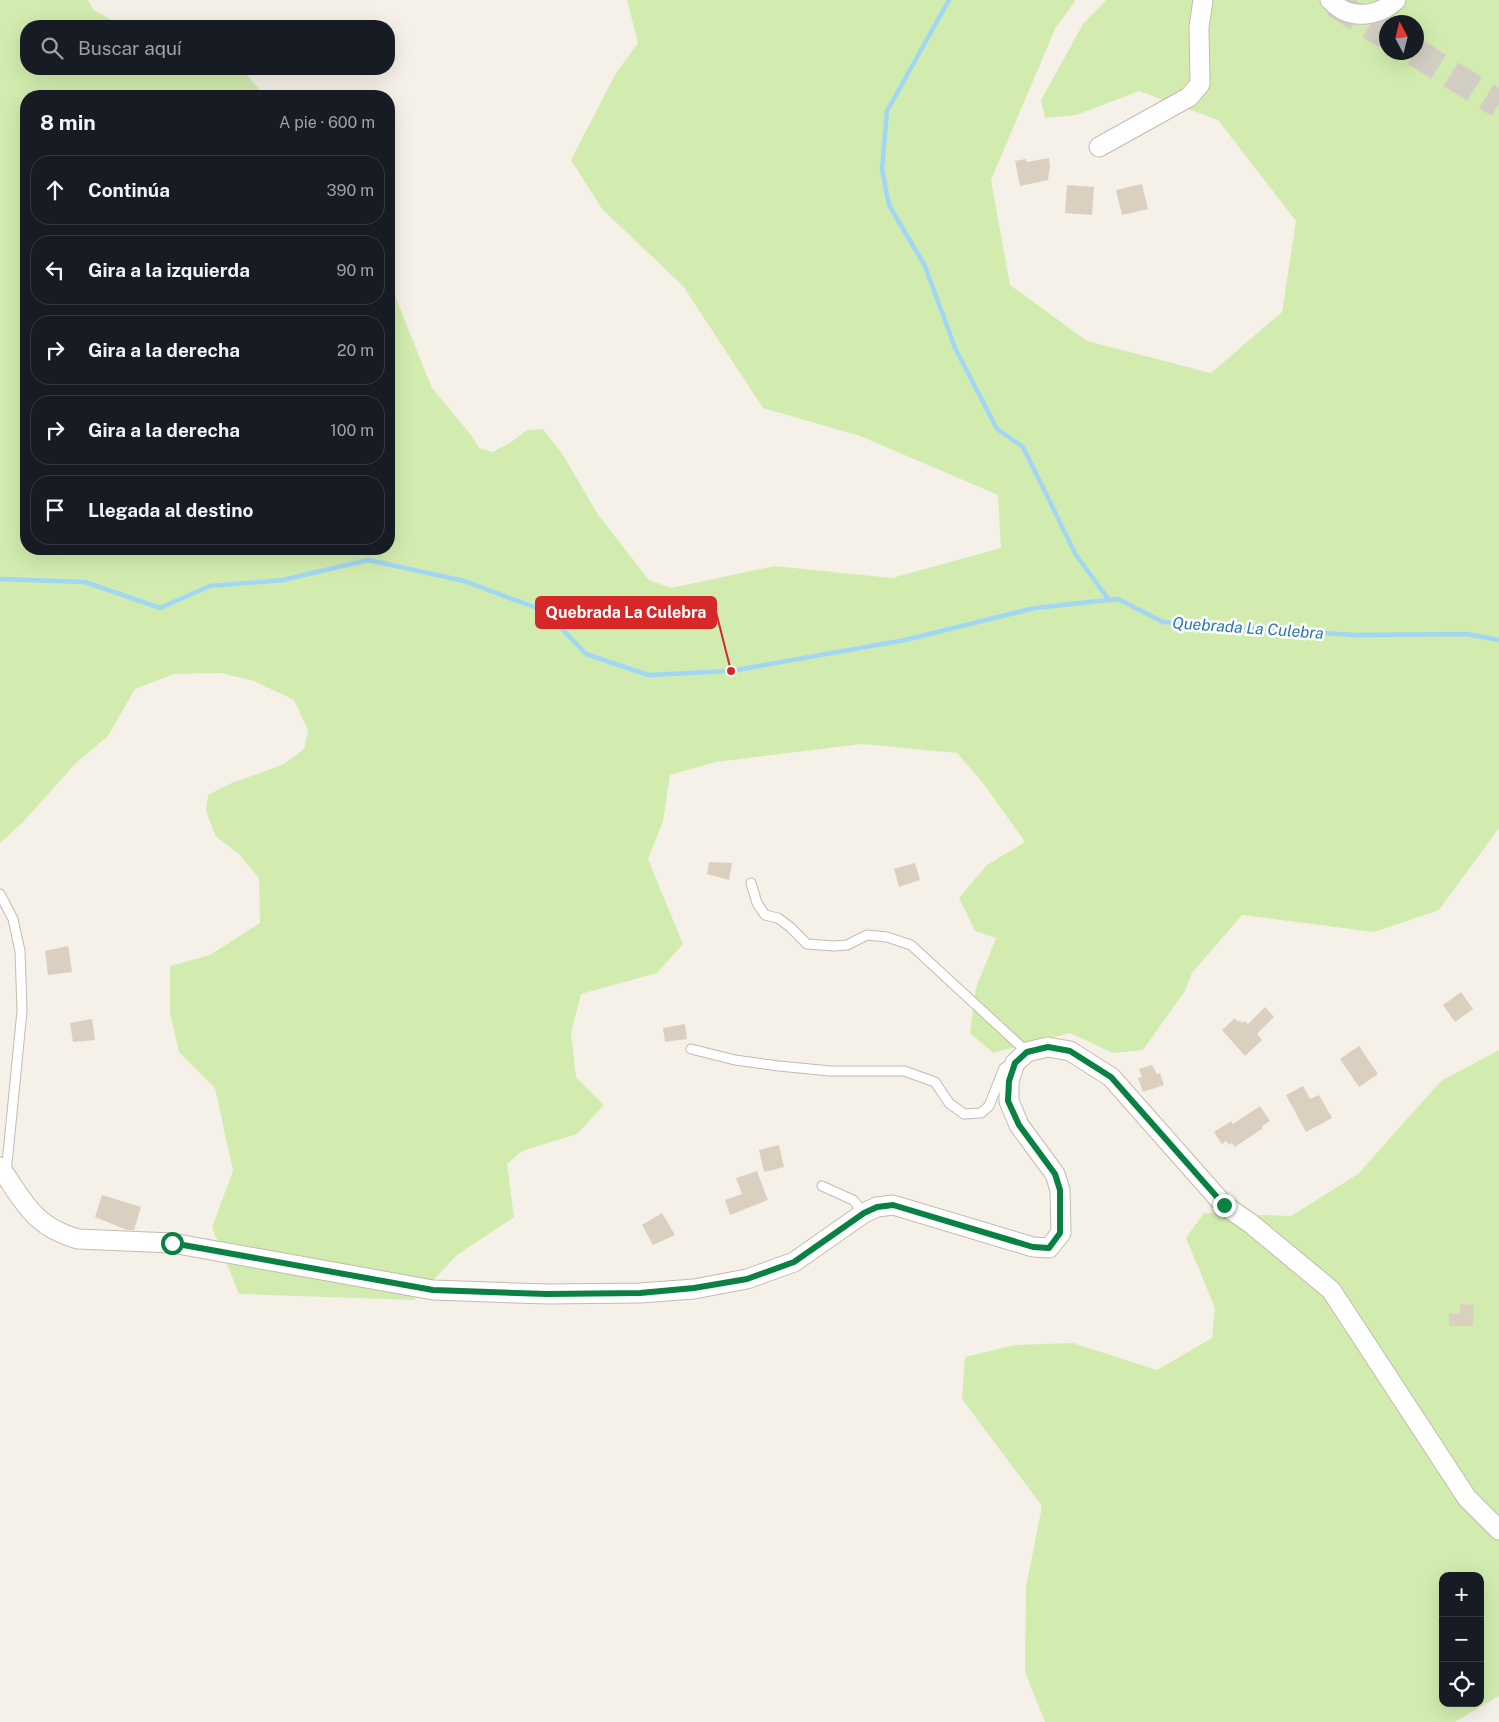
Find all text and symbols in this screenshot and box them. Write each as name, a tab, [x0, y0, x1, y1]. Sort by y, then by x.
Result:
north arrow	[1379, 15, 1424, 60]
search box	[20, 20, 395, 75]
icon: search	[38, 34, 66, 62]
text: Buscar aquí	[78, 37, 182, 59]
text: 8 min	[40, 110, 96, 135]
text: A pie · 600 m	[279, 113, 375, 132]
icon: ahead	[41, 176, 69, 204]
text: Continúa	[88, 179, 170, 201]
text: 390 m	[327, 181, 374, 200]
icon: left	[41, 256, 69, 284]
text: Gira a la izquierda	[88, 259, 250, 281]
text: 90 m	[337, 261, 374, 280]
icon: right	[41, 336, 69, 364]
text: Gira a la derecha	[88, 339, 240, 361]
text: 20 m	[337, 341, 374, 360]
icon: right	[41, 416, 69, 444]
text: Gira a la derecha	[88, 419, 240, 441]
text: 100 m	[330, 421, 374, 440]
icon: arrive	[41, 496, 69, 524]
text: Llegada al destino	[88, 499, 253, 521]
callout: Quebrada La Culebra	[536, 597, 716, 628]
text: Quebrada La Culebra	[546, 603, 706, 622]
water label: Quebrada La Culebra	[1172, 613, 1324, 643]
route end	[1213, 1194, 1236, 1217]
route start	[161, 1232, 184, 1255]
map controls	[1439, 1572, 1484, 1707]
button: +	[1439, 1572, 1484, 1617]
button: −	[1439, 1617, 1484, 1662]
button: locate	[1439, 1662, 1484, 1707]

